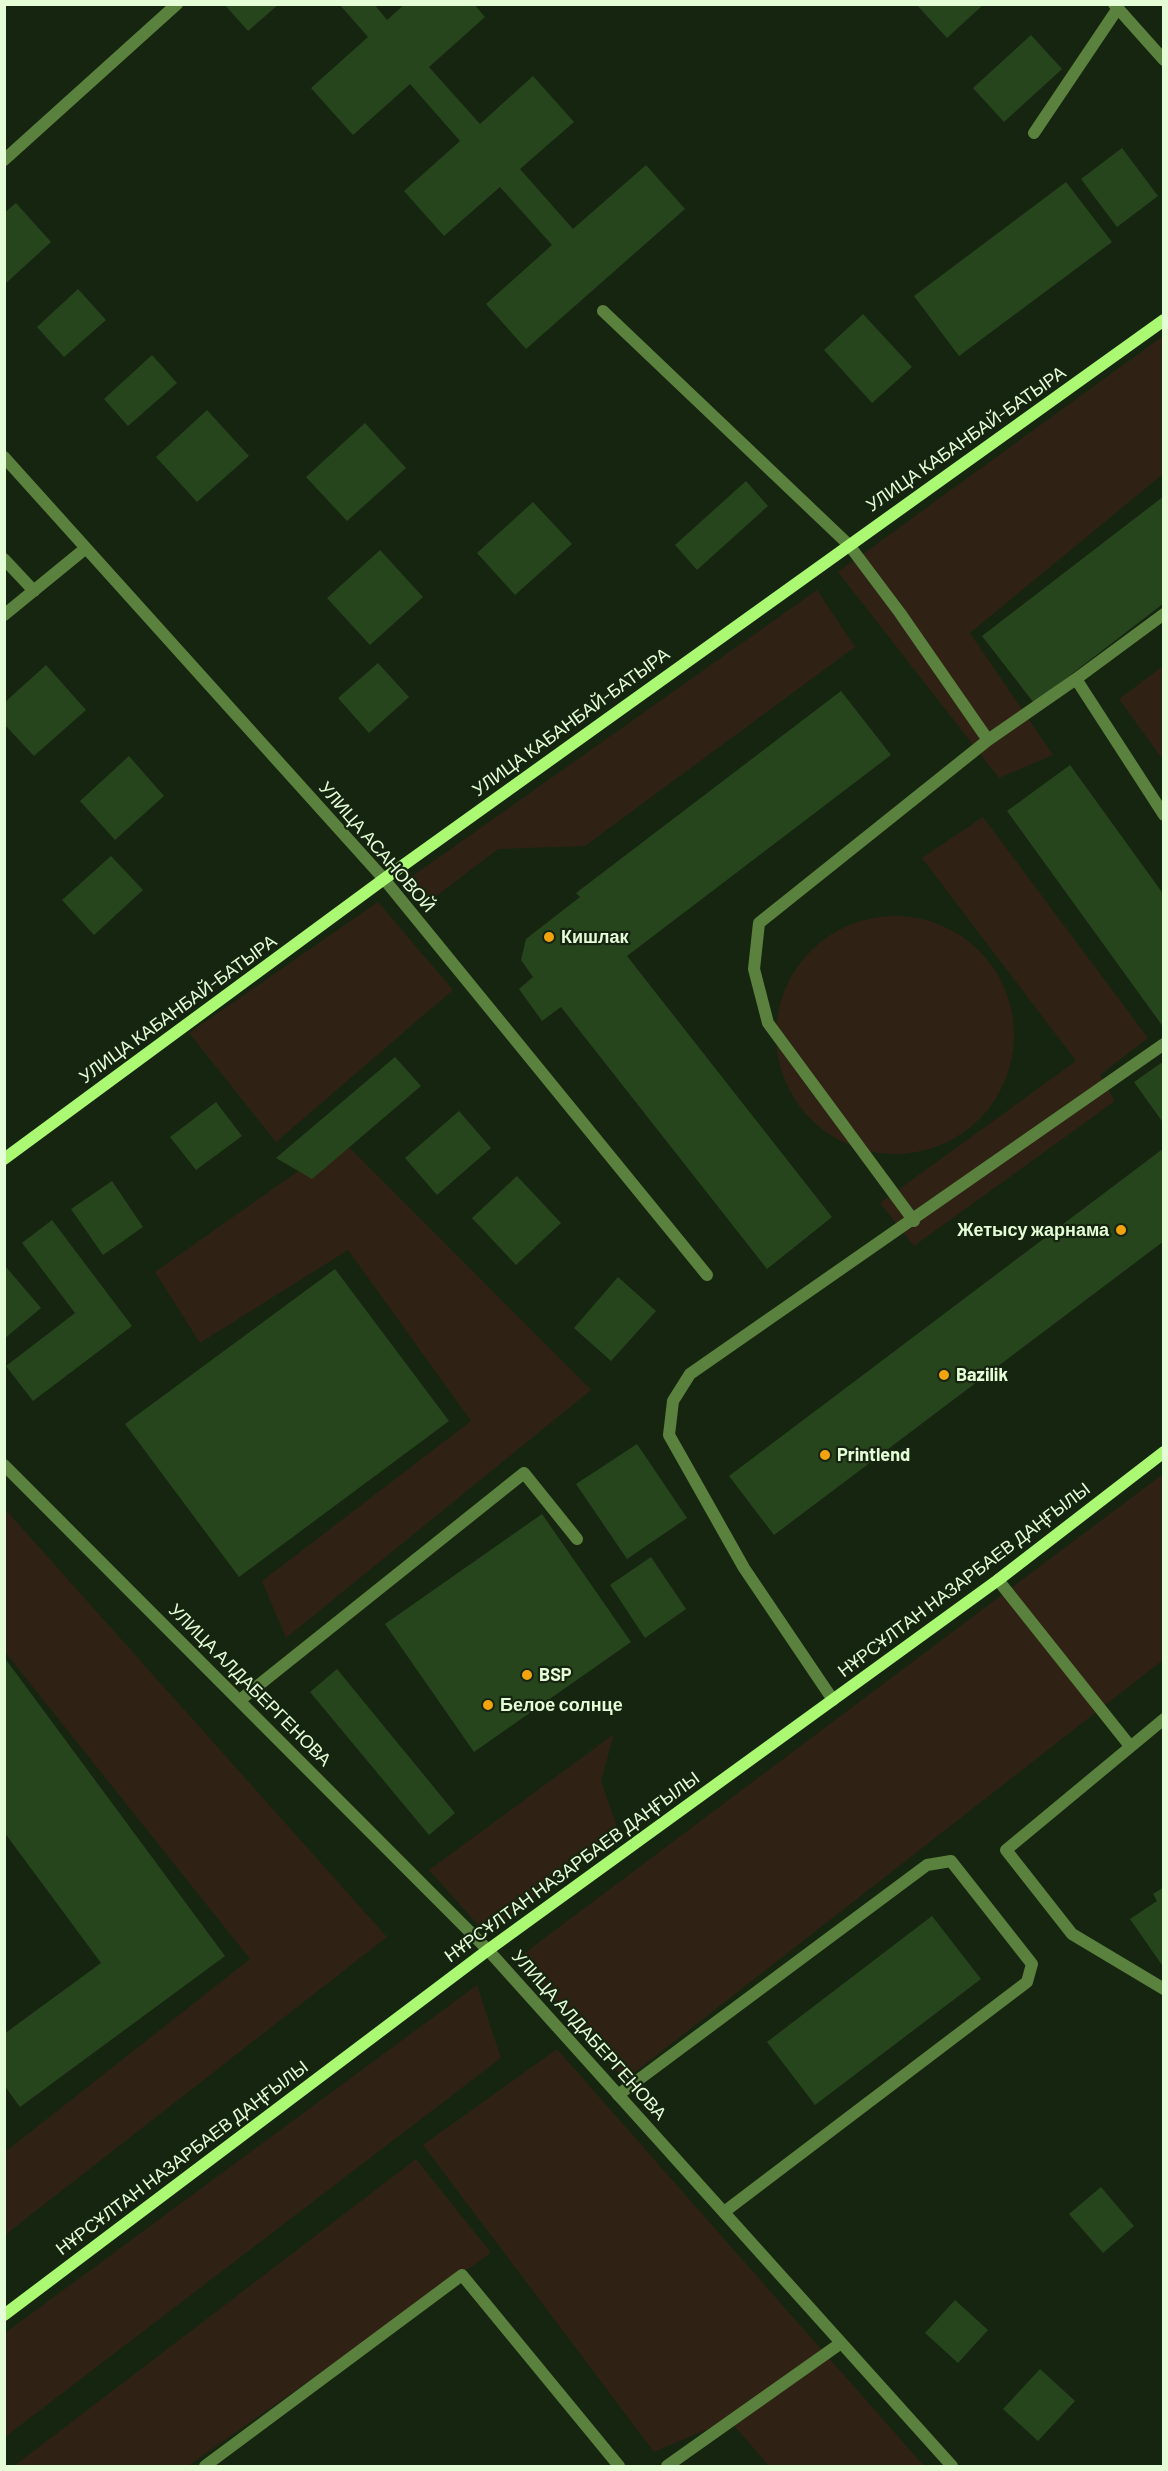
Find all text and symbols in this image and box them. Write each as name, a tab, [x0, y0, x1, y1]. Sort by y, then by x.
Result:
street label: УЛИЦА КАБАНБАЙ-БАТЫРА	[862, 362, 1070, 516]
street label: УЛИЦА КАБАНБАЙ-БАТЫРА	[468, 643, 674, 801]
street label: УЛИЦА АСАНОВОЙ	[314, 777, 440, 917]
place label: Кишлак	[561, 926, 629, 948]
street label: УЛИЦА КАБАНБАЙ-БАТЫРА	[75, 930, 281, 1088]
marker: Кишлак	[542, 930, 556, 944]
place label: Жетысу жарнама	[957, 1219, 1109, 1241]
marker: Жетысу жарнама	[1114, 1223, 1128, 1237]
place label: Bazilik	[956, 1364, 1008, 1386]
marker: Bazilik	[937, 1368, 951, 1382]
place label: Printlend	[837, 1444, 910, 1466]
marker: Printlend	[818, 1448, 832, 1462]
street label: НҰРСҰЛТАН НАЗАРБАЕВ ДАҢҒЫЛЫ	[834, 1478, 1094, 1682]
street label: УЛИЦА АЛДАБЕРГЕНОВА	[164, 1599, 336, 1771]
place label: BSP	[539, 1664, 572, 1686]
marker: BSP	[520, 1668, 534, 1682]
place label: Белое солнце	[500, 1694, 623, 1716]
marker: Белое солнце	[481, 1698, 495, 1712]
street label: НҰРСҰЛТАН НАЗАРБАЕВ ДАҢҒЫЛЫ	[440, 1767, 704, 1967]
street label: УЛИЦА АЛДАБЕРГЕНОВА	[507, 1946, 671, 2124]
street label: НҰРСҰЛТАН НАЗАРБАЕВ ДАҢҒЫЛЫ	[52, 2056, 312, 2260]

